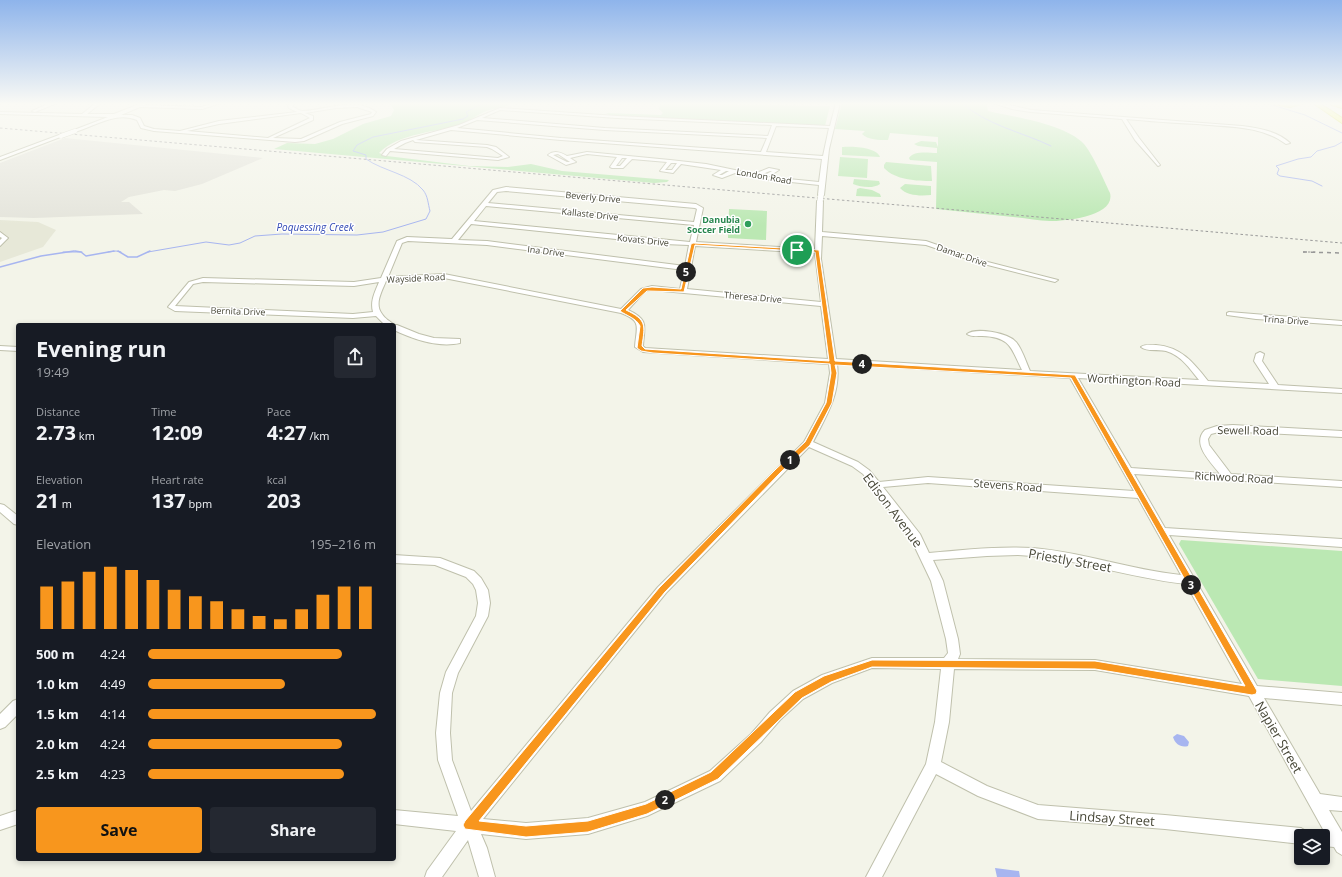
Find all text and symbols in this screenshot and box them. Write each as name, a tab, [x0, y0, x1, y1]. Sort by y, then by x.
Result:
street label: London Road	[735, 165, 793, 187]
street label: Beverly Drive	[565, 188, 621, 206]
street label: Kallaste Drive	[561, 205, 619, 223]
place label: Danubia Soccer Field	[687, 213, 740, 236]
marker: Danubia Soccer Field	[743, 219, 753, 229]
water label: Poquessing Creek	[276, 220, 355, 234]
street label: Kovats Drive	[616, 231, 670, 249]
pin	[780, 233, 814, 267]
icon: arrive	[786, 239, 808, 261]
street label: Damar Drive	[935, 240, 989, 270]
street label: Ina Drive	[527, 242, 565, 260]
pin: 5	[676, 262, 696, 282]
text: 5	[683, 264, 689, 279]
street label: Wayside Road	[386, 270, 446, 286]
street label: Theresa Drive	[724, 288, 782, 306]
street label: Bernita Drive	[210, 304, 266, 318]
street label: Trina Drive	[1263, 312, 1309, 328]
text: Evening run	[36, 333, 167, 363]
button: share	[334, 336, 376, 378]
pin: 4	[852, 354, 872, 374]
text: 4	[859, 356, 865, 371]
text: 19:49	[36, 363, 69, 381]
street label: Worthington Road	[1087, 370, 1181, 390]
text: Distance	[36, 404, 80, 419]
text: Time	[151, 404, 177, 419]
text: Pace	[267, 404, 291, 419]
text: 2.73	[36, 419, 76, 446]
text: 12:09	[151, 419, 203, 446]
text: 4:27	[267, 419, 307, 446]
street label: Sewell Road	[1217, 422, 1279, 438]
text: km	[76, 428, 95, 443]
text: /km	[307, 428, 330, 443]
pin: 1	[780, 450, 800, 470]
text: 1	[787, 452, 793, 467]
street label: Richwood Road	[1194, 467, 1274, 487]
street label: Edison Avenue	[859, 469, 927, 551]
text: Elevation	[36, 472, 83, 487]
text: Heart rate	[151, 472, 204, 487]
text: kcal	[267, 472, 287, 487]
street label: Stevens Road	[973, 475, 1043, 495]
text: 21	[36, 487, 59, 514]
text: 137	[151, 487, 186, 514]
text: 203	[267, 487, 301, 514]
text: m	[59, 496, 72, 511]
text: bpm	[186, 496, 212, 511]
text: Elevation	[36, 535, 91, 553]
text: 195–216 m	[309, 535, 376, 553]
street label: Priestly Street	[1027, 544, 1113, 576]
pin: 3	[1181, 575, 1201, 595]
text: 3	[1188, 577, 1194, 592]
text: 500 m	[36, 645, 74, 663]
text: 4:24	[100, 645, 126, 663]
text: 1.0 km	[36, 675, 79, 693]
text: 4:49	[100, 675, 126, 693]
street label: Napier Street	[1251, 698, 1307, 777]
text: 1.5 km	[36, 705, 79, 723]
text: 4:14	[100, 705, 126, 723]
text: 2.0 km	[36, 735, 79, 753]
text: 4:24	[100, 735, 126, 753]
text: 2.5 km	[36, 765, 79, 783]
text: 4:23	[100, 765, 126, 783]
pin: 2	[655, 790, 675, 810]
text: 2	[662, 792, 668, 807]
street label: Lindsay Street	[1069, 806, 1156, 830]
button: Save	[36, 807, 202, 853]
button: Share	[210, 807, 376, 853]
map controls	[1294, 829, 1330, 865]
button: layers	[1294, 829, 1330, 865]

